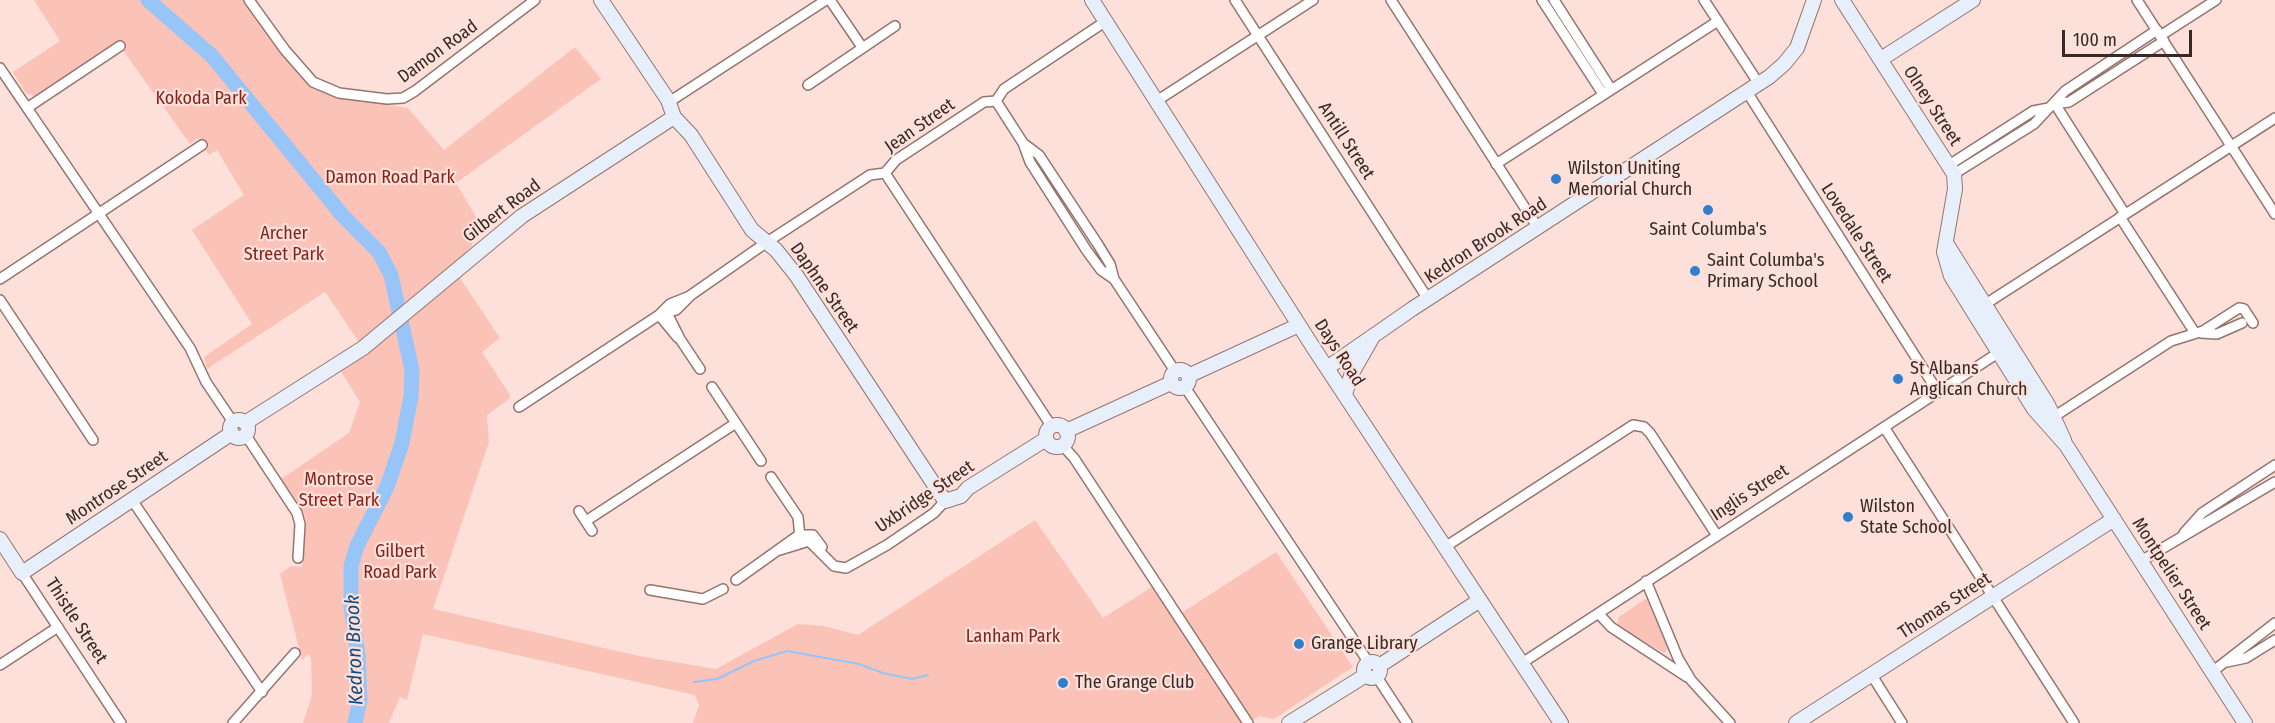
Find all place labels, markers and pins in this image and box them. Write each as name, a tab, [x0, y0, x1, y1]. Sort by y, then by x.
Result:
place label: Wilston Uniting Memorial Church	[1568, 158, 1692, 201]
marker: Wilston Uniting Memorial Church	[1549, 172, 1563, 186]
marker: Saint Columba's	[1701, 203, 1715, 217]
place label: Saint Columba's	[1649, 219, 1767, 241]
place label: Saint Columba's Primary School	[1707, 250, 1824, 292]
marker: Saint Columba's Primary School	[1688, 264, 1702, 278]
place label: St Albans Anglican Church	[1910, 358, 2028, 400]
marker: St Albans Anglican Church	[1891, 372, 1905, 386]
place label: Wilston State School	[1860, 496, 1952, 538]
marker: Wilston State School	[1841, 510, 1855, 524]
place label: Grange Library	[1311, 633, 1418, 655]
marker: Grange Library	[1292, 637, 1306, 651]
place label: The Grange Club	[1075, 672, 1194, 694]
marker: The Grange Club	[1056, 676, 1070, 690]

